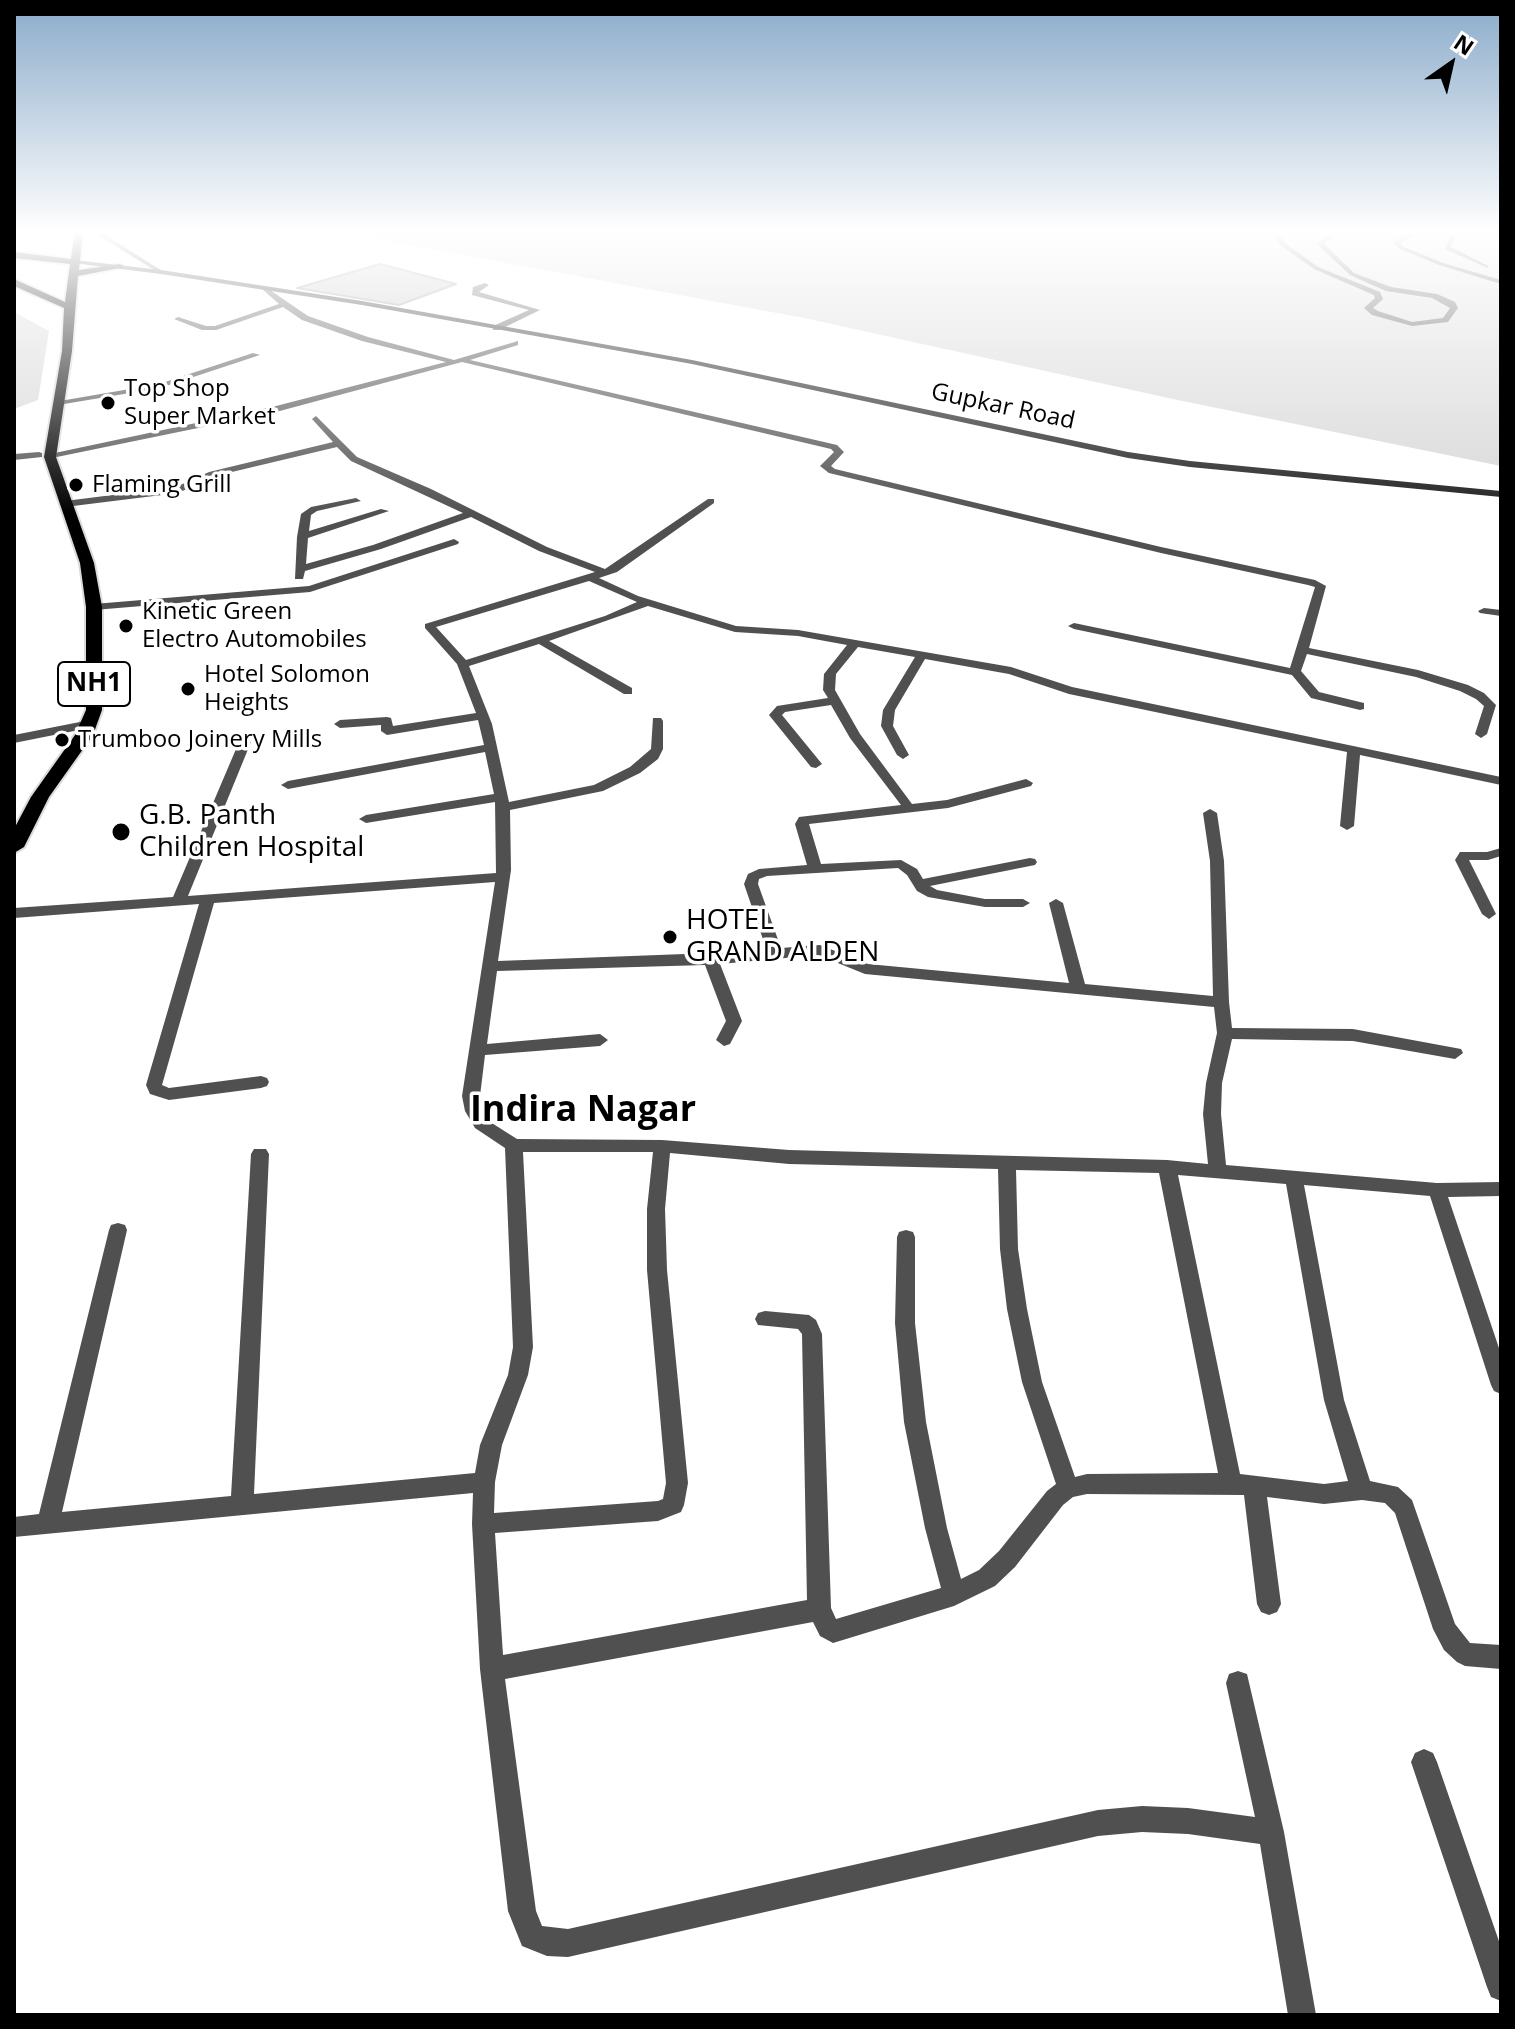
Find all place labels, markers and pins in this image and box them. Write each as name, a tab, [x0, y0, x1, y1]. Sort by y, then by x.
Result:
place label: Top Shop Super Market	[124, 375, 275, 431]
marker: Top Shop Super Market	[99, 394, 117, 412]
place label: Flaming Grill	[92, 471, 231, 499]
marker: Flaming Grill	[67, 476, 85, 494]
place label: Kinetic Green Electro Automobiles	[142, 598, 367, 654]
marker: Kinetic Green Electro Automobiles	[117, 617, 135, 635]
place label: Hotel Solomon Heights	[204, 661, 370, 717]
marker: Hotel Solomon Heights	[179, 680, 197, 698]
place label: Trumboo Joinery Mills	[78, 726, 322, 754]
marker: Trumboo Joinery Mills	[53, 731, 71, 749]
place label: G.B. Panth Children Hospital	[139, 799, 364, 865]
marker: G.B. Panth Children Hospital	[110, 821, 132, 843]
place label: HOTEL GRAND ALDEN	[686, 904, 879, 970]
marker: HOTEL GRAND ALDEN	[661, 928, 679, 946]

